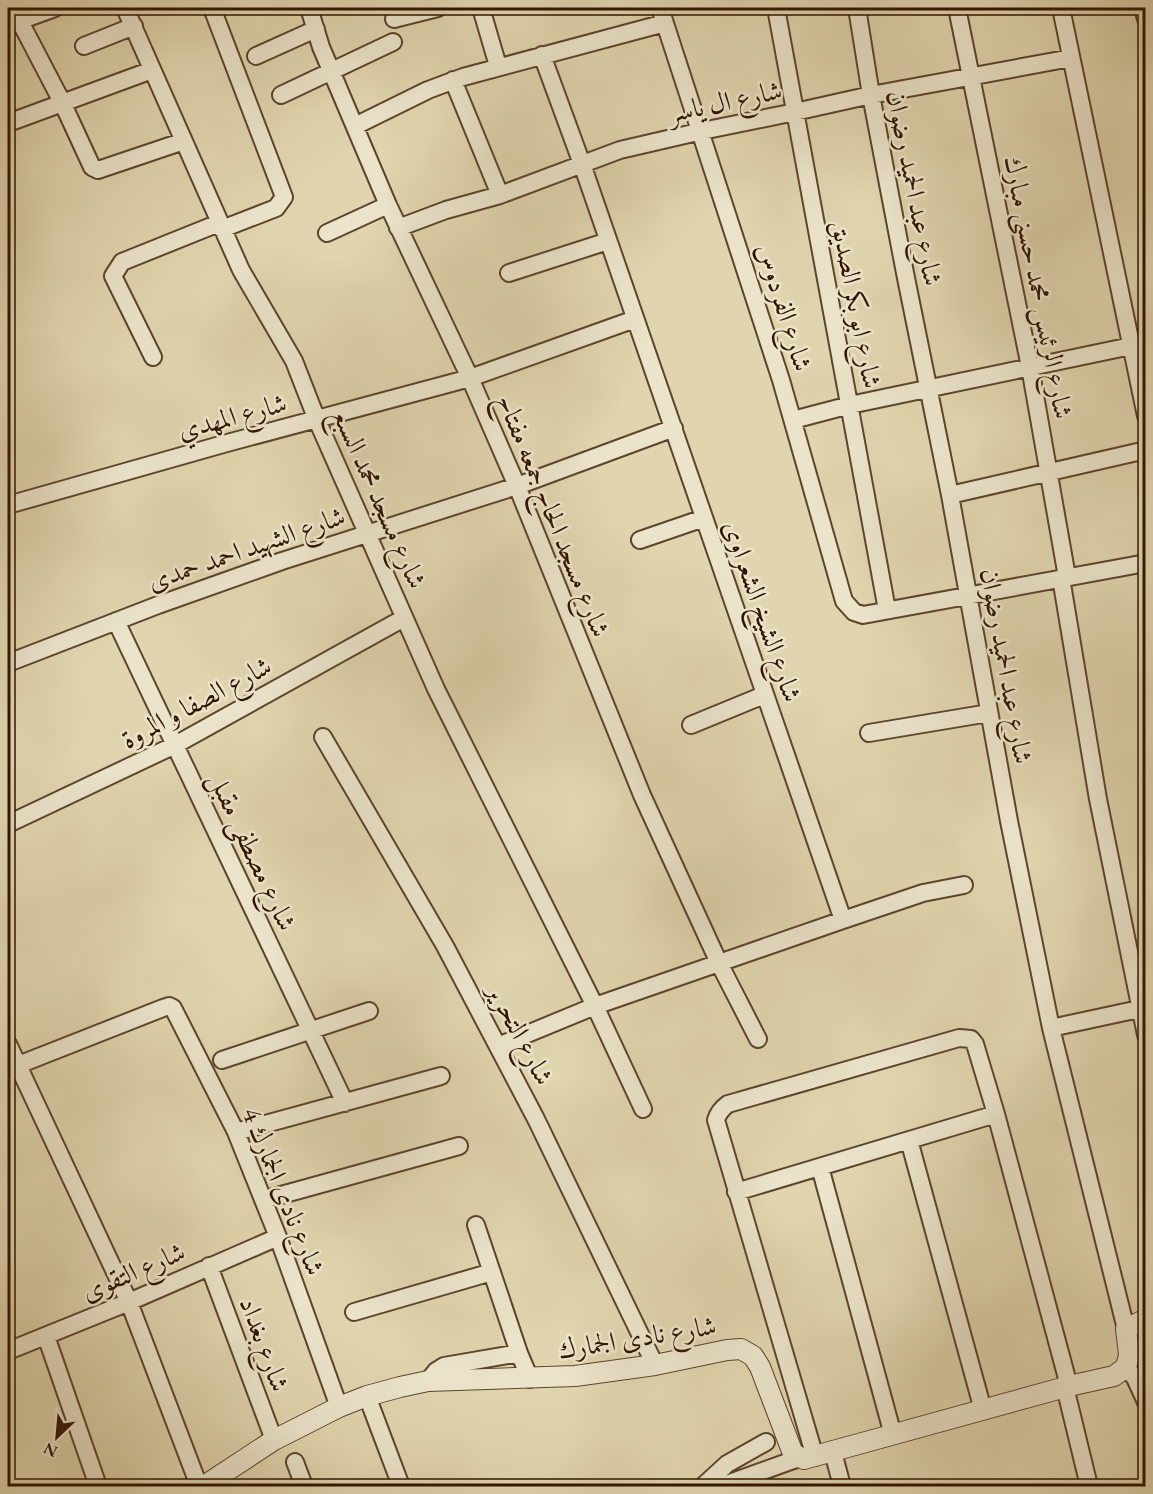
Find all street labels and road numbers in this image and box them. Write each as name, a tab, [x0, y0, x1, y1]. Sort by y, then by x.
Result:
street label: شارع ال ياسر	[662, 72, 786, 136]
street label: شارع عبد الحميد رضوان	[874, 87, 951, 290]
street label: شارع الرئيس محمد حسنى مبارك	[991, 153, 1082, 422]
street label: شارع ابو بكر الصديق	[819, 217, 890, 392]
street label: شارع الفردوس	[744, 239, 821, 377]
street label: شارع المهدي	[174, 385, 292, 452]
street label: شارع مسجد الحاج جمعه مفتاح	[483, 388, 619, 644]
street label: شارع مسجد محمد السبع	[318, 402, 436, 597]
street label: شارع الشهيد احمد حمدى	[142, 498, 351, 603]
street label: شارع الشيخ الشعراوى	[709, 516, 810, 709]
street label: شارع عبد الحميد رضوان	[968, 565, 1041, 767]
street label: شارع الصفا و المروة	[115, 648, 280, 761]
street label: شارع مصطفى مقبل	[196, 766, 305, 938]
street label: شارع التحرير	[474, 974, 562, 1093]
street label: شارع نادى الجمارك 4	[230, 1102, 334, 1282]
street label: شارع التقوى	[76, 1233, 192, 1313]
street label: شارع بغداد	[227, 1292, 298, 1398]
street label: شارع نادى الجمارك	[555, 1307, 719, 1372]

